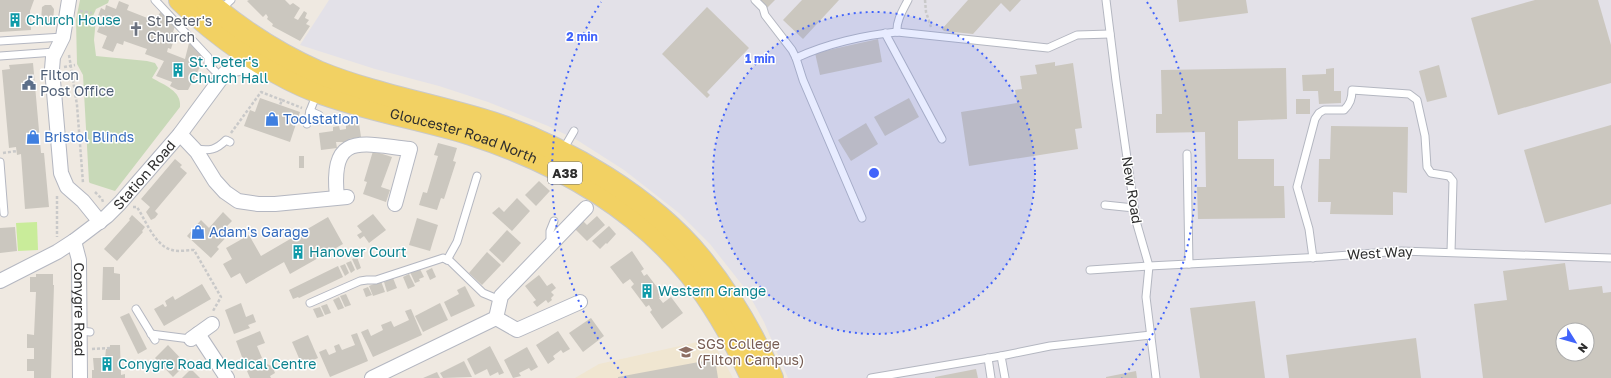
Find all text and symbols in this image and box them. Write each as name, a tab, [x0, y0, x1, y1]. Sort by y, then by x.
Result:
place label: Church House	[26, 11, 121, 28]
building icon: Church House	[7, 12, 23, 28]
place label: St Peter's Church	[147, 12, 212, 45]
church icon: St Peter's Church	[128, 21, 144, 37]
text: 2 min	[566, 29, 598, 44]
text: 1 min	[745, 51, 775, 66]
place label: St. Peter's Church Hall	[189, 53, 268, 86]
building icon: St. Peter's Church Hall	[170, 62, 186, 78]
place label: Filton Post Office	[40, 66, 114, 99]
public building icon: Filton Post Office	[21, 75, 37, 91]
street label: Gloucester Road North	[388, 104, 540, 167]
place label: Toolstation	[283, 110, 359, 127]
shop icon: Toolstation	[264, 111, 280, 127]
place label: Bristol Blinds	[44, 128, 134, 145]
shop icon: Bristol Blinds	[25, 129, 41, 145]
street label: Station Road	[109, 137, 179, 213]
street label: New Road	[1119, 155, 1146, 225]
road number: A38	[548, 162, 582, 184]
centre of rings	[867, 166, 881, 180]
place label: Adam's Garage	[209, 223, 309, 240]
shop icon: Adam's Garage	[190, 224, 206, 240]
street label: West Way	[1347, 242, 1413, 263]
place label: Hanover Court	[309, 243, 407, 260]
building icon: Hanover Court	[290, 244, 306, 260]
street label: Conygre Road	[71, 262, 89, 356]
place label: Western Grange	[658, 282, 766, 299]
building icon: Western Grange	[639, 283, 655, 299]
north arrow	[1555, 322, 1595, 362]
place label: SGS College (Filton Campus)	[697, 335, 804, 368]
text: N	[1576, 341, 1591, 356]
school or university icon: SGS College (Filton Campus)	[678, 344, 694, 360]
place label: Conygre Road Medical Centre	[118, 355, 316, 372]
building icon: Conygre Road Medical Centre	[99, 356, 115, 372]

